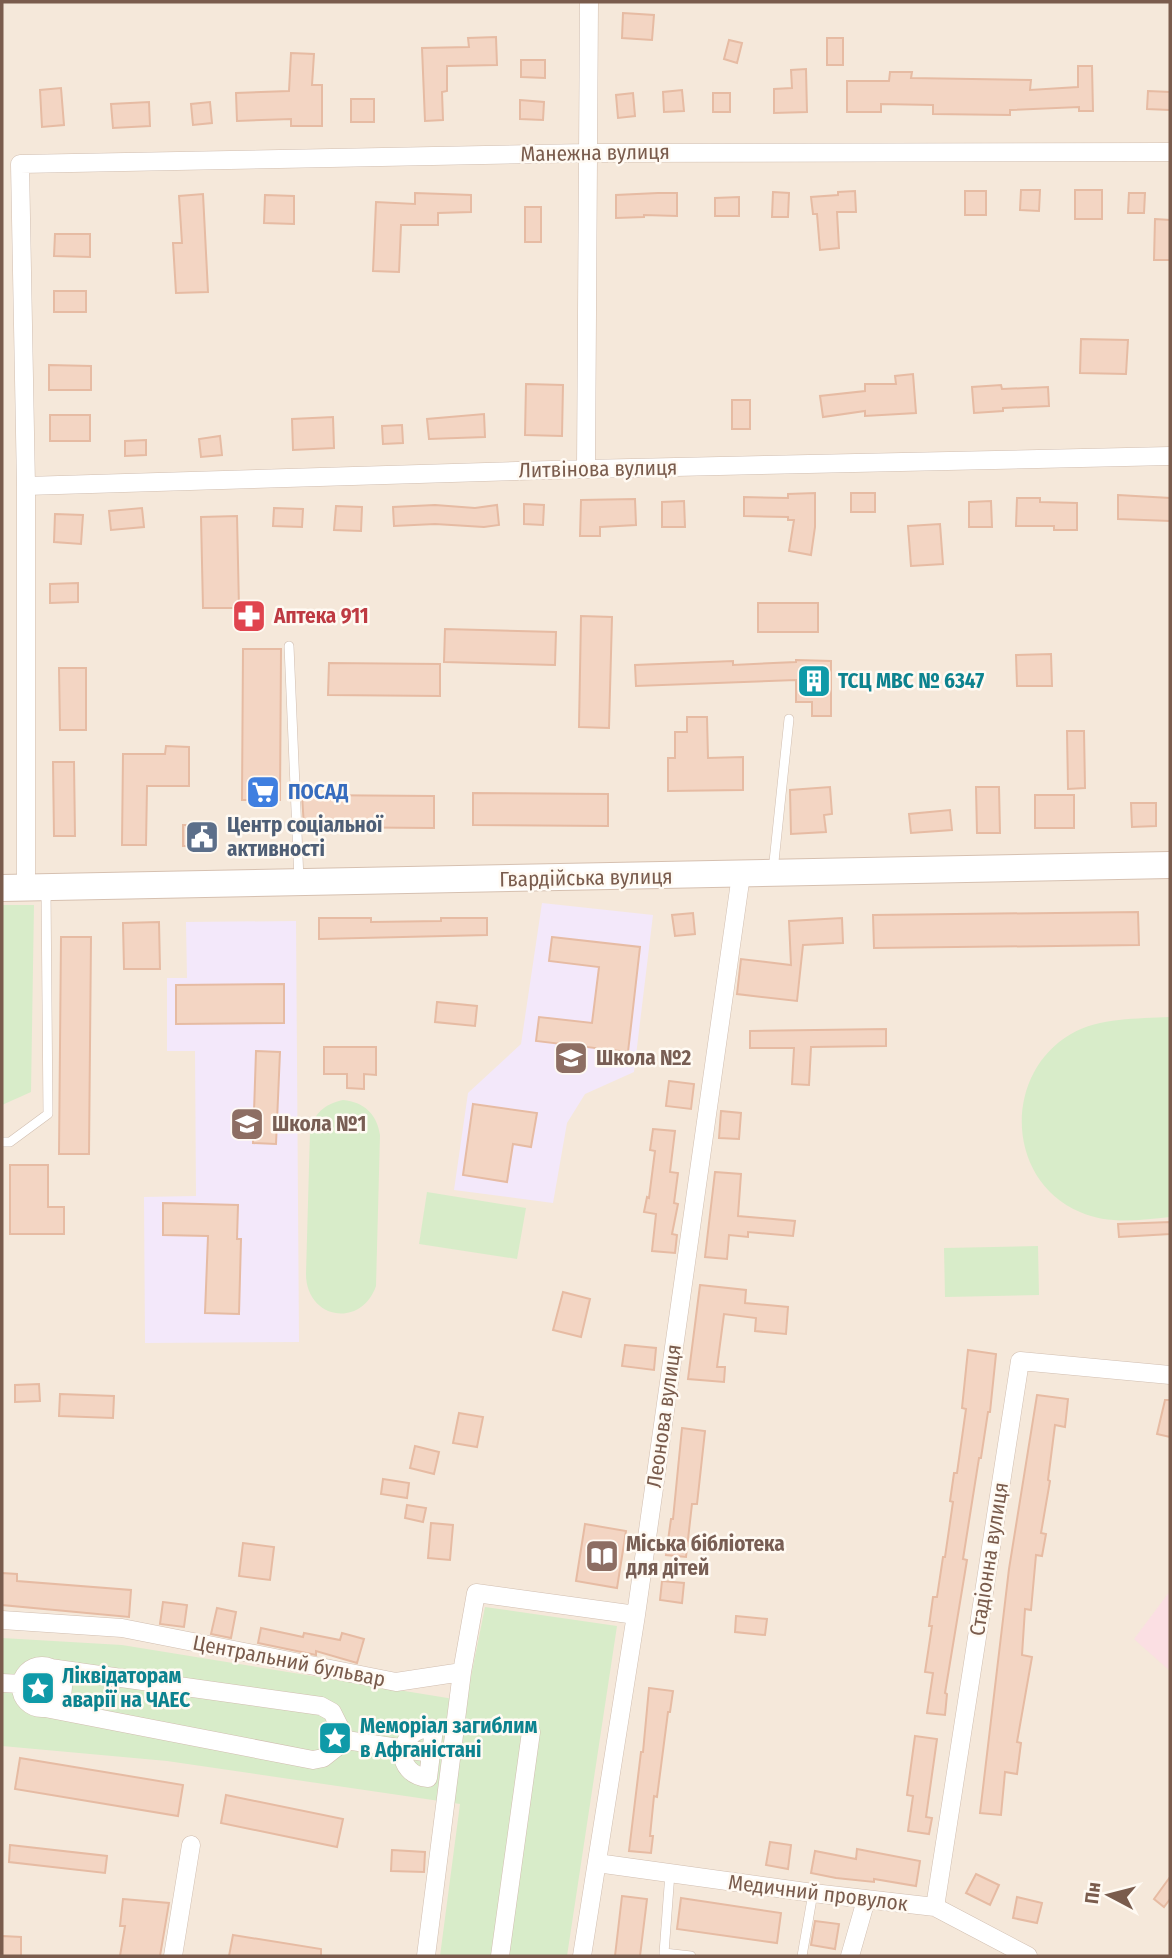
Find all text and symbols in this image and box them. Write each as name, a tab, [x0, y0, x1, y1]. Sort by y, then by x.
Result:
street label: Манежна вулиця	[520, 139, 670, 167]
street label: Литвінова вулиця	[518, 455, 678, 483]
pharmacy icon: Аптека 911	[230, 597, 268, 635]
place label: Аптека 911	[273, 603, 369, 629]
building icon: ТСЦ МВС № 6347	[795, 662, 833, 700]
place label: ТСЦ МВС № 6347	[838, 668, 984, 694]
supermarket icon: ПОСАД	[244, 773, 282, 811]
place label: ПОСАД	[288, 779, 348, 805]
place label: Центр соціальної активності	[227, 812, 384, 862]
public building icon: Центр соціальної активності	[183, 818, 221, 856]
street label: Гвардійська вулиця	[499, 863, 673, 893]
school or university icon: Школа №2	[552, 1039, 590, 1077]
place label: Школа №2	[596, 1045, 692, 1071]
school or university icon: Школа №1	[228, 1105, 266, 1143]
place label: Школа №1	[272, 1111, 367, 1137]
street label: Леонова вулиця	[641, 1343, 687, 1489]
street label: Стадіонна вулиця	[964, 1480, 1014, 1638]
place label: Міська бібліотека для дітей	[625, 1531, 785, 1581]
library icon: Міська бібліотека для дітей	[583, 1537, 621, 1575]
street label: Центральний бульвар	[191, 1630, 387, 1692]
place label: Ліквідаторам аварії на ЧАЕС	[62, 1663, 190, 1713]
place icon: Ліквідаторам аварії на ЧАЕС	[19, 1669, 57, 1707]
place label: Меморіал загиблим в Афганістані	[360, 1713, 537, 1763]
place icon: Меморіал загиблим в Афганістані	[316, 1719, 354, 1757]
north arrow	[1074, 1860, 1144, 1930]
street label: Медичний провулок	[727, 1869, 909, 1917]
text: Пн	[1080, 1881, 1105, 1905]

